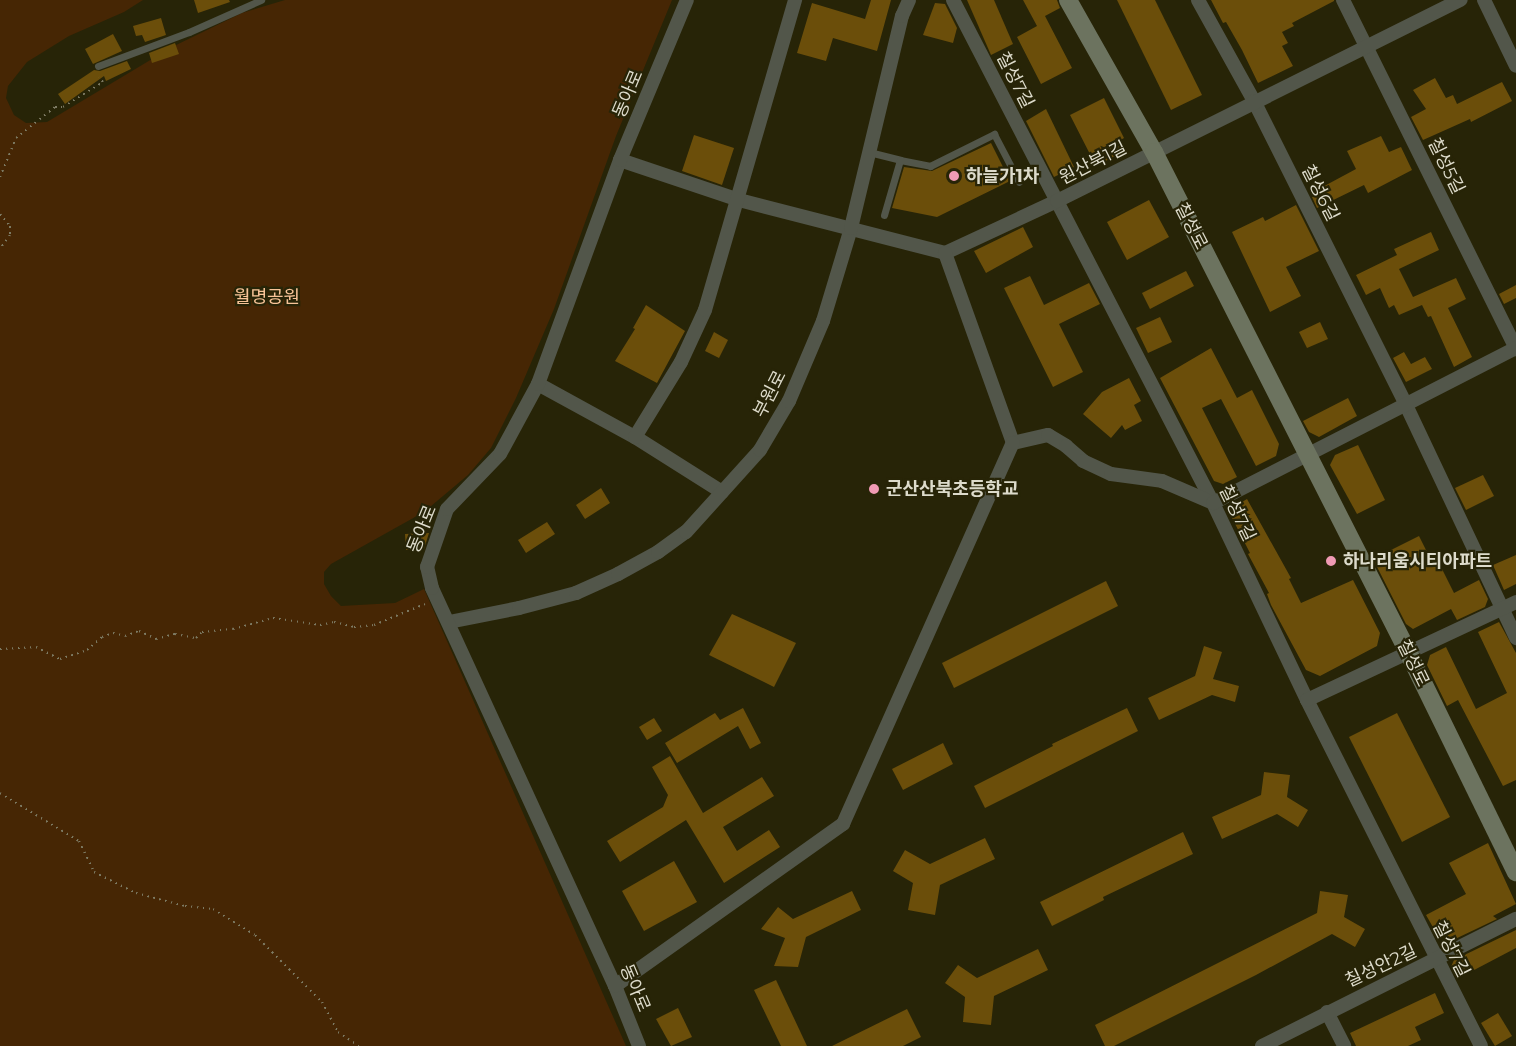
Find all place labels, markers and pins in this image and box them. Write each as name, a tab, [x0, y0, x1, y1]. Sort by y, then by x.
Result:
place label: 하늘가1차	[966, 165, 1039, 187]
marker: 하늘가1차	[947, 169, 961, 183]
place label: 군산산북초등학교	[886, 478, 1018, 500]
marker: 군산산북초등학교	[867, 482, 881, 496]
place label: 하나리움시티아파트	[1343, 550, 1492, 572]
marker: 하나리움시티아파트	[1324, 554, 1338, 568]

